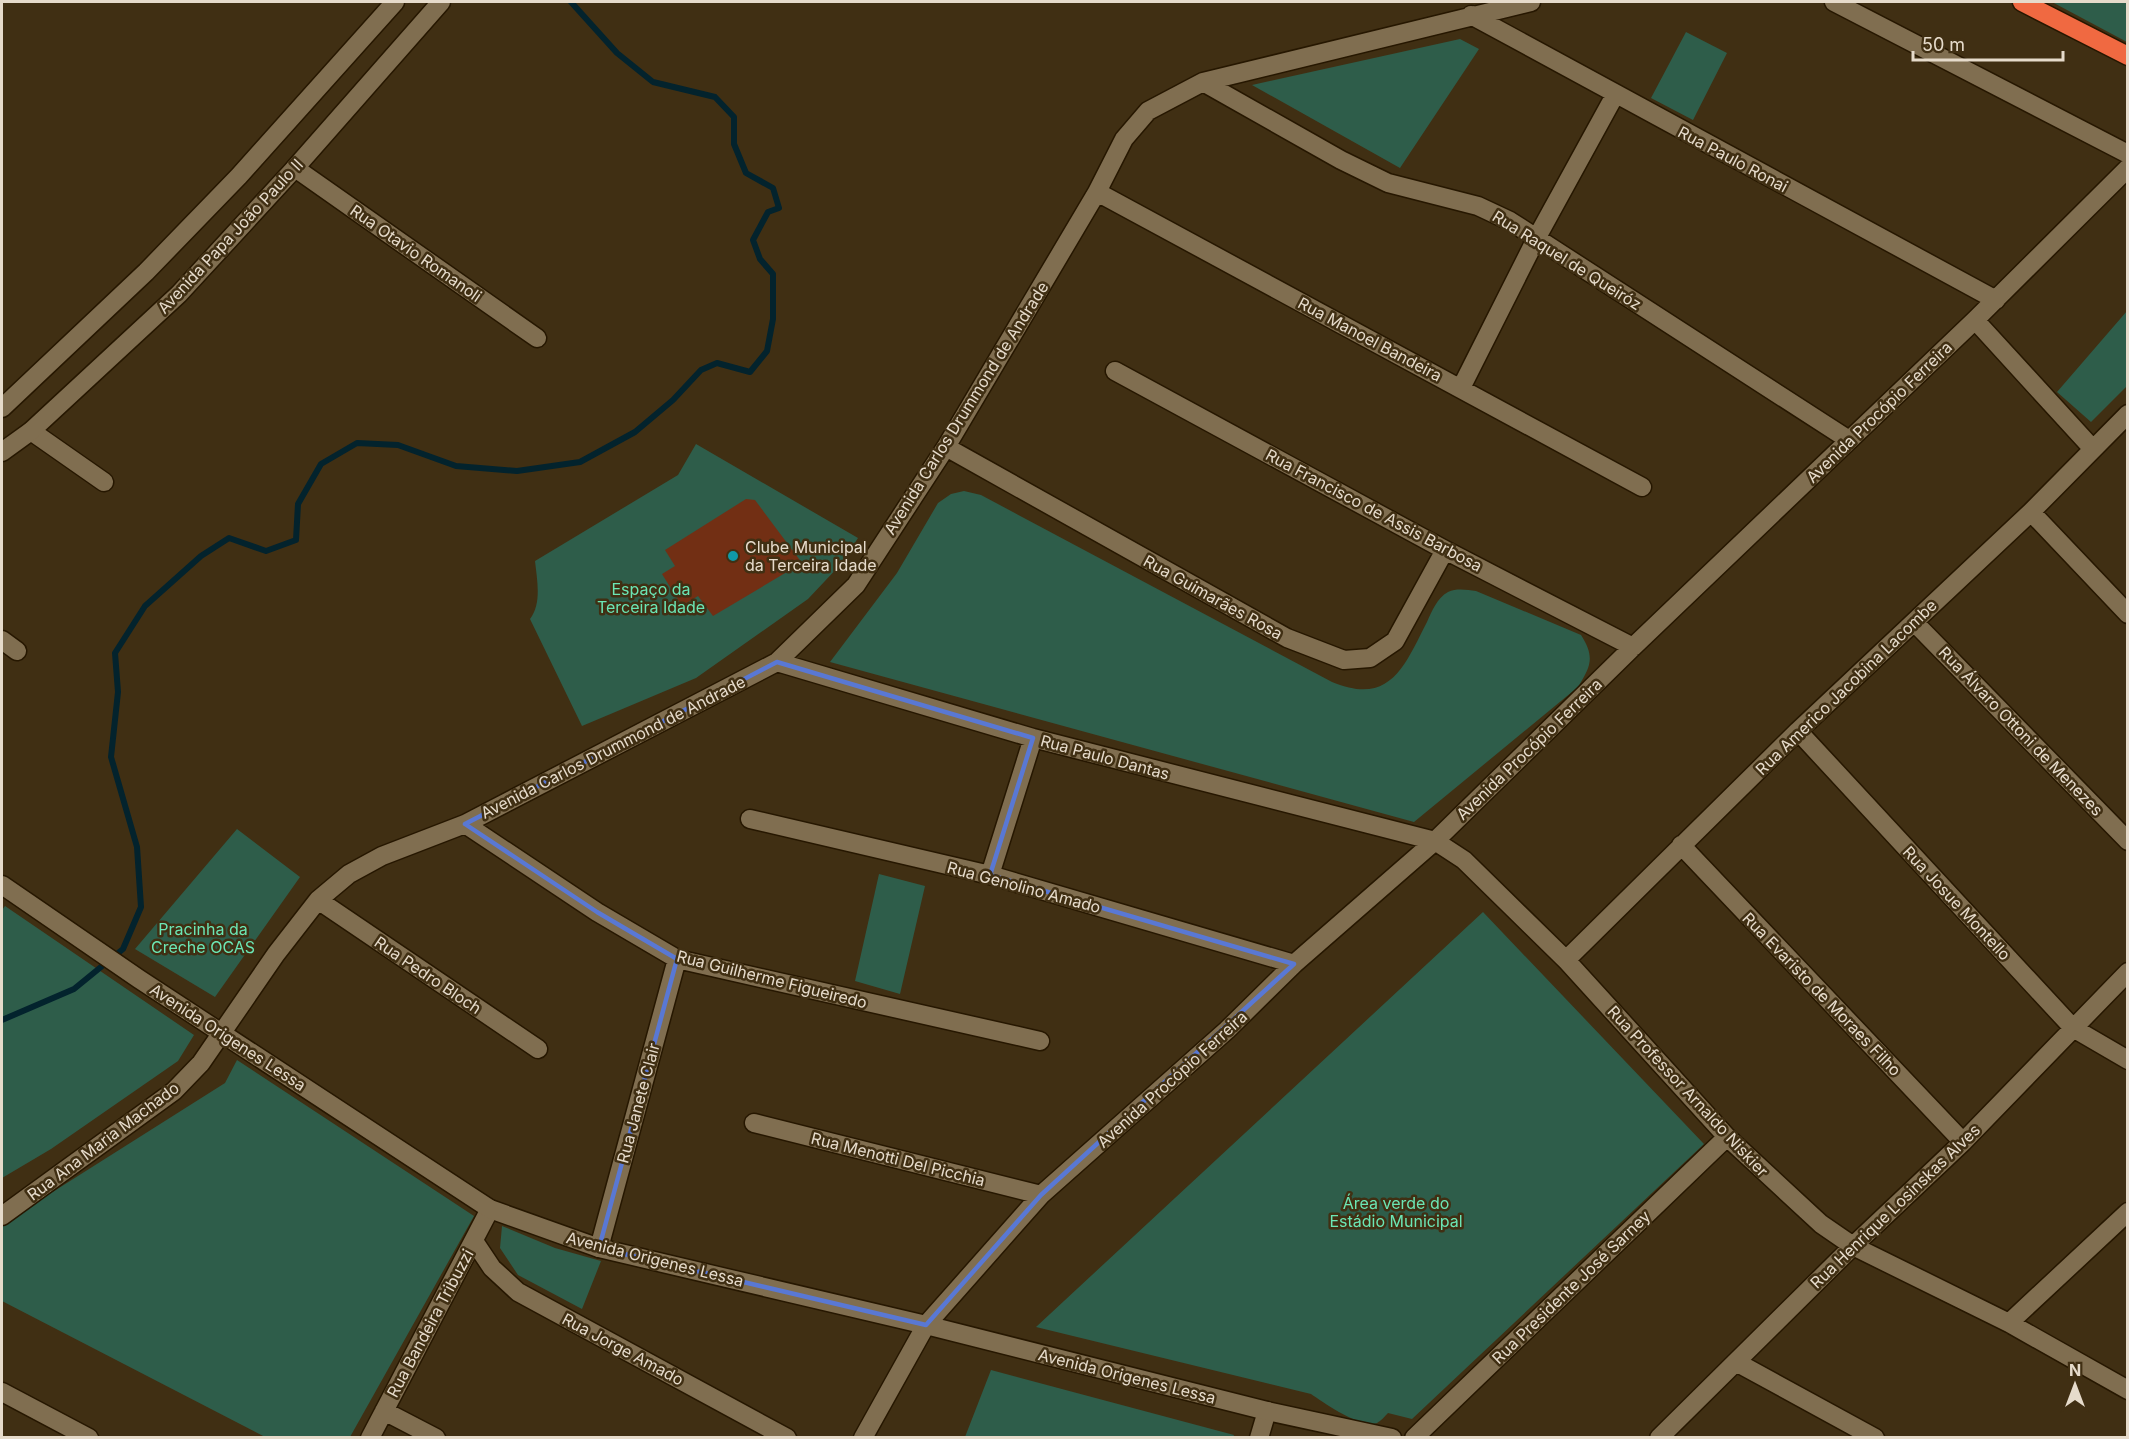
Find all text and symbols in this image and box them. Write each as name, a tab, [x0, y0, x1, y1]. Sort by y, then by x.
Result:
scale bar	[1913, 24, 2063, 62]
text: 50 m	[1922, 34, 1965, 55]
street label: Rua Paulo Ronai	[1675, 122, 1791, 196]
street label: Avenida Papa João Paulo II	[153, 154, 307, 318]
street label: Rua Otavio Romanoli	[346, 200, 486, 306]
street label: Rua Raquel de Queiróz	[1489, 206, 1645, 314]
street label: Avenida Carlos Drummond de Andrade	[880, 278, 1052, 538]
street label: Rua Manoel Bandeira	[1295, 293, 1445, 385]
street label: Avenida Procópio Ferreira	[1802, 337, 1956, 487]
street label: Rua Francisco de Assis Barbosa	[1262, 444, 1486, 576]
place label: Clube Municipal da Terceira Idade	[745, 537, 877, 575]
marker: Clube Municipal da Terceira Idade	[726, 549, 740, 563]
street label: Rua Guimarães Rosa	[1140, 550, 1286, 644]
park label: Espaço da Terceira Idade	[597, 579, 705, 617]
street label: Rua Americo Jacobina Lacombe	[1751, 595, 1941, 779]
street label: Rua Álvaro Ottoni de Menezes	[1935, 642, 2107, 820]
street label: Avenida Carlos Drummond de Andrade	[477, 671, 749, 823]
street label: Avenida Procópio Ferreira	[1452, 674, 1606, 824]
street label: Rua Paulo Dantas	[1038, 730, 1172, 784]
street label: Rua Josue Montello	[1899, 842, 2015, 964]
street label: Rua Genolino Amado	[945, 857, 1103, 917]
street label: Rua Evaristo de Moraes Filho	[1738, 908, 1906, 1080]
park label: Pracinha da Creche OCAS	[151, 919, 255, 957]
street label: Rua Pedro Bloch	[371, 932, 485, 1018]
street label: Rua Guilherme Figueiredo	[675, 946, 869, 1012]
street label: Avenida Origenes Lessa	[146, 979, 310, 1095]
street label: Rua Professor Arnaldo Niskier	[1603, 1001, 1773, 1181]
street label: Avenida Procópio Ferreira	[1093, 1006, 1251, 1152]
street label: Rua Janete Clair	[612, 1041, 664, 1165]
street label: Rua Ana Maria Machado	[23, 1077, 183, 1205]
street label: Rua Henrique Losinskas Alves	[1806, 1120, 1984, 1292]
street label: Rua Menotti Del Picchia	[809, 1128, 987, 1190]
park label: Área verde do Estádio Municipal	[1329, 1193, 1463, 1231]
street label: Rua Presidente José Sarney	[1488, 1206, 1654, 1368]
street label: Avenida Origenes Lessa	[564, 1227, 746, 1291]
street label: Rua Bandeira Tribuzzi	[382, 1245, 478, 1401]
street label: Rua Jorge Amado	[559, 1309, 687, 1389]
street label: Avenida Origenes Lessa	[1036, 1344, 1218, 1408]
north arrow	[2045, 1355, 2105, 1415]
text: N	[2069, 1360, 2081, 1380]

